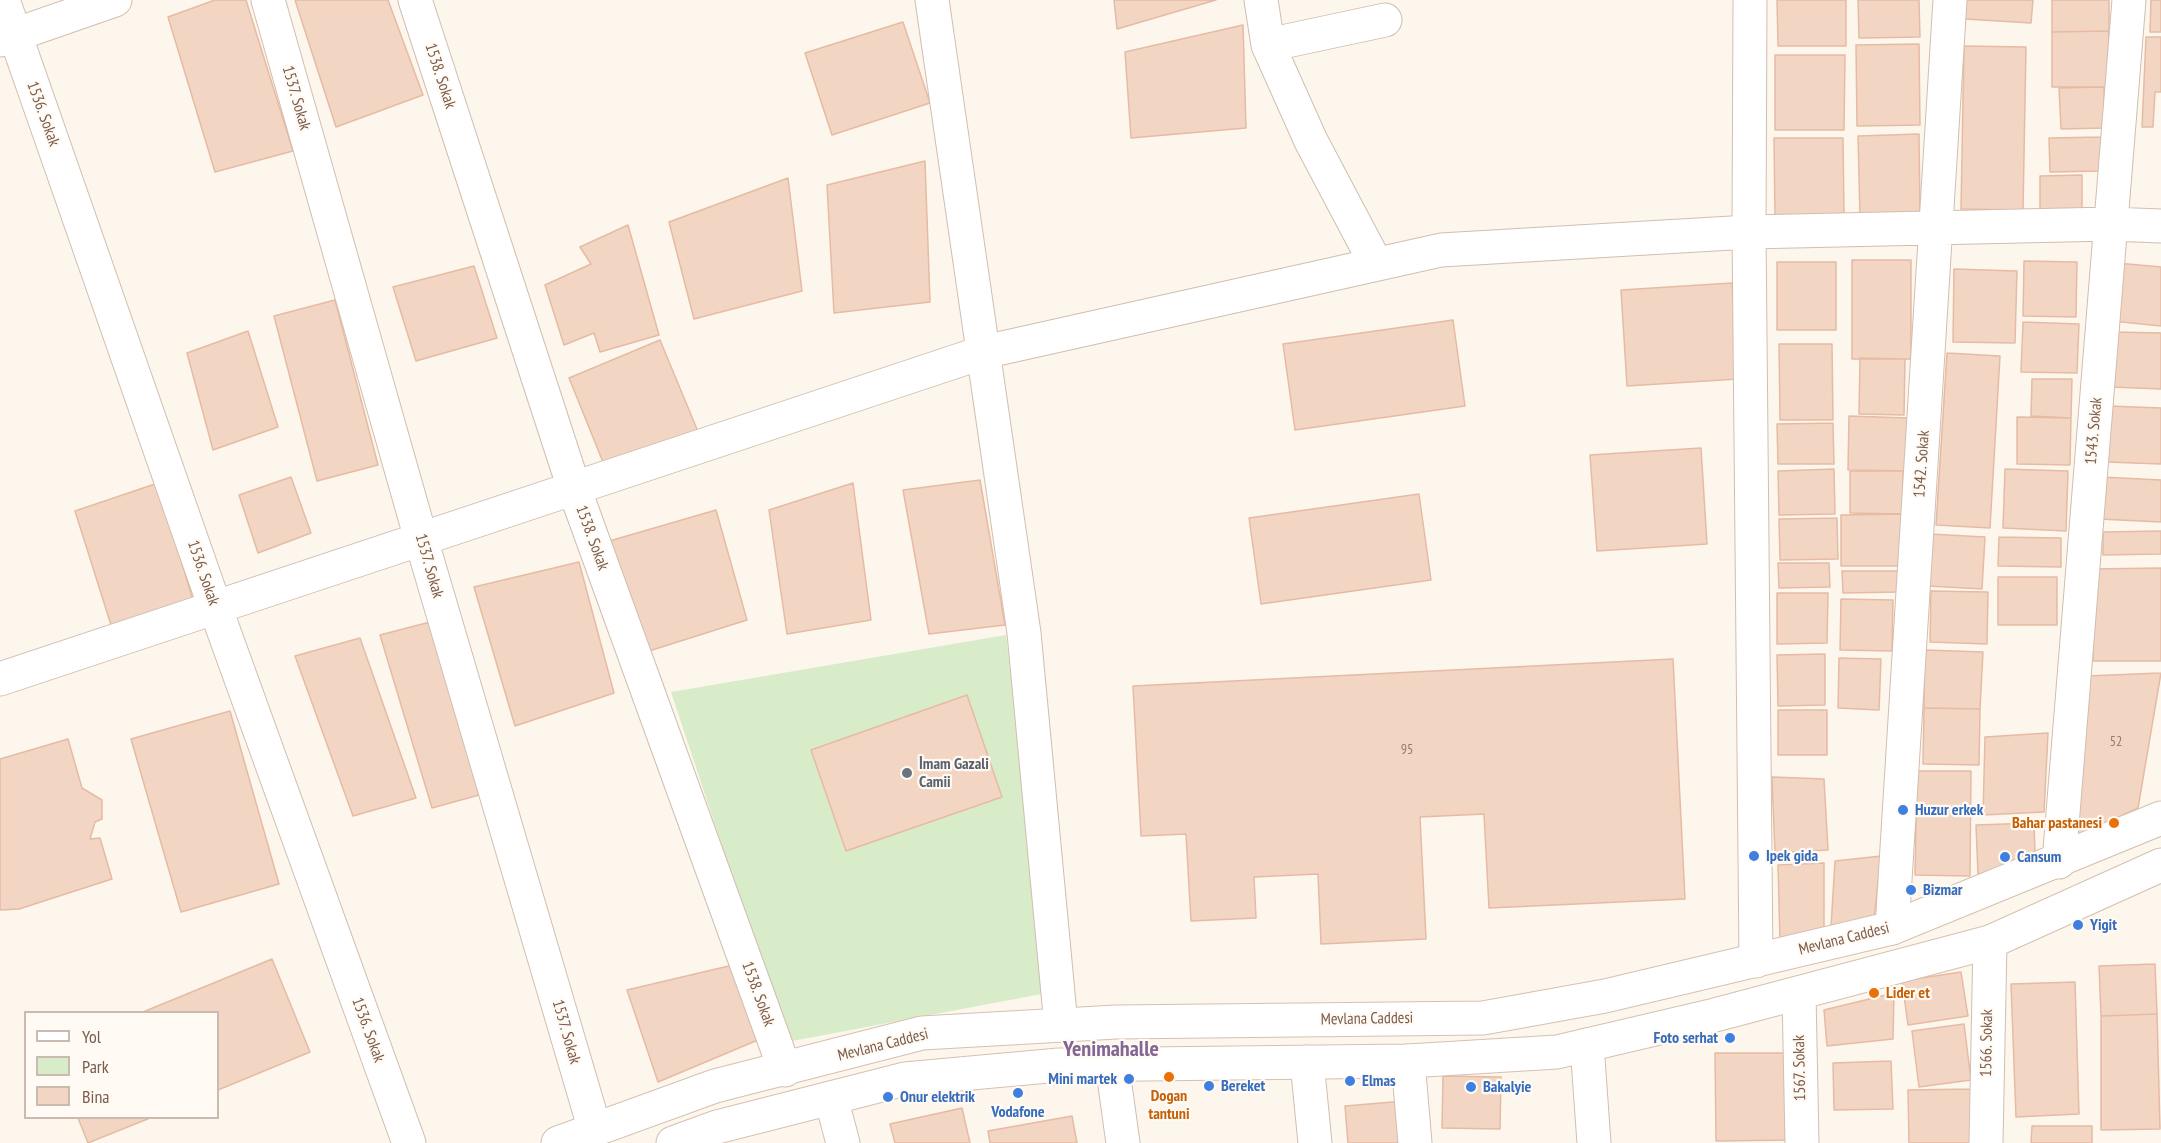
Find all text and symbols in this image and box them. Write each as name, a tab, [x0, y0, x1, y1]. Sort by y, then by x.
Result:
street label: 1538. Sokak	[420, 41, 460, 111]
street label: 1537. Sokak	[278, 64, 314, 132]
street label: 1536. Sokak	[22, 79, 64, 149]
street label: 1543. Sokak	[2081, 396, 2107, 466]
street label: 1542. Sokak	[1910, 430, 1934, 498]
street label: 1538. Sokak	[571, 503, 613, 573]
street label: 1537. Sokak	[411, 532, 447, 600]
street label: 1536. Sokak	[183, 538, 223, 608]
house number: 52	[2110, 734, 2122, 750]
house number: 95	[1401, 742, 1413, 758]
place label: İmam Gazali Camii	[919, 754, 989, 792]
marker: İmam Gazali Camii	[900, 766, 914, 780]
place label: Huzur erkek	[1915, 800, 1983, 820]
marker: Huzur erkek	[1896, 803, 1910, 817]
place label: Bahar pastanesi	[2012, 813, 2102, 833]
marker: Bahar pastanesi	[2107, 816, 2121, 830]
place label: Ipek gida	[1766, 846, 1818, 866]
place label: Cansum	[2017, 847, 2061, 867]
marker: Ipek gida	[1747, 849, 1761, 863]
marker: Cansum	[1998, 850, 2012, 864]
place label: Bizmar	[1923, 880, 1962, 900]
marker: Bizmar	[1904, 883, 1918, 897]
place label: Yigit	[2090, 915, 2117, 935]
street label: Mevlana Caddesi	[1797, 918, 1891, 960]
marker: Yigit	[2071, 918, 2085, 932]
street label: 1538. Sokak	[737, 959, 779, 1029]
place label: Lider et	[1886, 983, 1930, 1003]
marker: Lider et	[1867, 986, 1881, 1000]
street label: 1536. Sokak	[347, 995, 389, 1065]
street label: 1537. Sokak	[548, 998, 584, 1066]
street label: Mevlana Caddesi	[1321, 1009, 1413, 1029]
street label: 1566. Sokak	[1977, 1009, 1997, 1077]
legend	[24, 1011, 219, 1119]
street label: Mevlana Caddesi	[836, 1024, 930, 1066]
text: Yol	[82, 1025, 101, 1048]
place label: Foto serhat	[1654, 1028, 1718, 1048]
marker: Foto serhat	[1723, 1031, 1737, 1045]
street label: 1567. Sokak	[1790, 1035, 1810, 1101]
district label: Yenimahalle	[1063, 1037, 1159, 1063]
text: Park	[82, 1055, 109, 1078]
place label: Mini martek	[1048, 1069, 1117, 1089]
marker: Dogan tantuni	[1162, 1070, 1176, 1084]
place label: Elmas	[1362, 1071, 1396, 1091]
marker: Mini martek	[1122, 1072, 1136, 1086]
marker: Elmas	[1343, 1074, 1357, 1088]
place label: Bereket	[1221, 1076, 1265, 1096]
place label: Bakalyie	[1483, 1077, 1531, 1097]
marker: Bereket	[1202, 1079, 1216, 1093]
marker: Bakalyie	[1464, 1080, 1478, 1094]
text: Bina	[82, 1085, 110, 1108]
marker: Vodafone	[1011, 1086, 1025, 1100]
place label: Dogan tantuni	[1148, 1086, 1190, 1124]
place label: Onur elektrik	[900, 1087, 975, 1107]
marker: Onur elektrik	[881, 1090, 895, 1104]
place label: Vodafone	[991, 1102, 1045, 1122]

